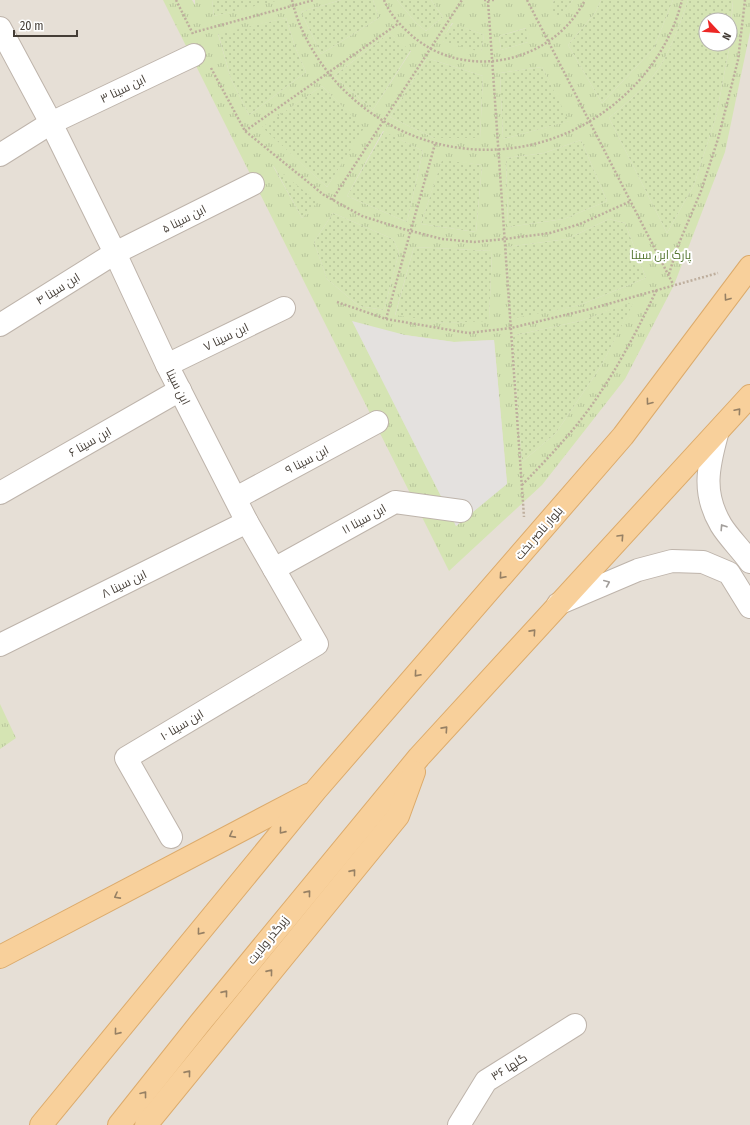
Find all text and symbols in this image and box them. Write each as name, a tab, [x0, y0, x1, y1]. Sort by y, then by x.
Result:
scale bar	[14, 12, 77, 38]
north arrow	[698, 12, 738, 52]
text: 20 m	[20, 19, 44, 33]
text: N	[719, 30, 734, 42]
street label: ابن سینا ۳	[98, 72, 148, 106]
street label: ابن سینا ۵	[160, 202, 208, 236]
park label: پارک ابن سینا	[631, 248, 692, 264]
street label: ابن سینا ۴	[34, 270, 82, 308]
one-way arrow	[724, 293, 731, 300]
street label: ابن سینا ۷	[201, 320, 251, 354]
street label: ابن سینا	[163, 367, 193, 407]
one-way arrow	[646, 397, 653, 404]
one-way arrow	[733, 408, 740, 415]
street label: ابن سینا ۶	[66, 424, 114, 460]
street label: ابن سینا ۹	[283, 443, 331, 477]
street label: ابن سینا ۱۱	[339, 501, 389, 537]
street label: بلوار ناصر بخت	[512, 504, 566, 562]
one-way arrow	[721, 524, 728, 531]
one-way arrow	[616, 534, 624, 542]
street label: ابن سینا ۸	[99, 567, 149, 601]
one-way arrow	[499, 571, 506, 579]
one-way arrow	[602, 580, 610, 588]
one-way arrow	[528, 630, 535, 637]
one-way arrow	[414, 670, 421, 677]
street label: ابن سینا ۱۰	[158, 707, 206, 743]
one-way arrow	[441, 726, 448, 733]
one-way arrow	[280, 827, 287, 834]
one-way arrow	[229, 830, 236, 838]
one-way arrow	[348, 869, 355, 876]
one-way arrow	[303, 890, 310, 897]
one-way arrow	[114, 891, 121, 898]
street label: زیرگذر ولایت	[244, 913, 292, 967]
one-way arrow	[197, 927, 204, 934]
one-way arrow	[265, 969, 272, 977]
one-way arrow	[220, 990, 227, 998]
one-way arrow	[115, 1028, 122, 1035]
street label: ۳۶ گلها	[488, 1050, 530, 1084]
one-way arrow	[183, 1070, 190, 1077]
one-way arrow	[139, 1092, 146, 1099]

